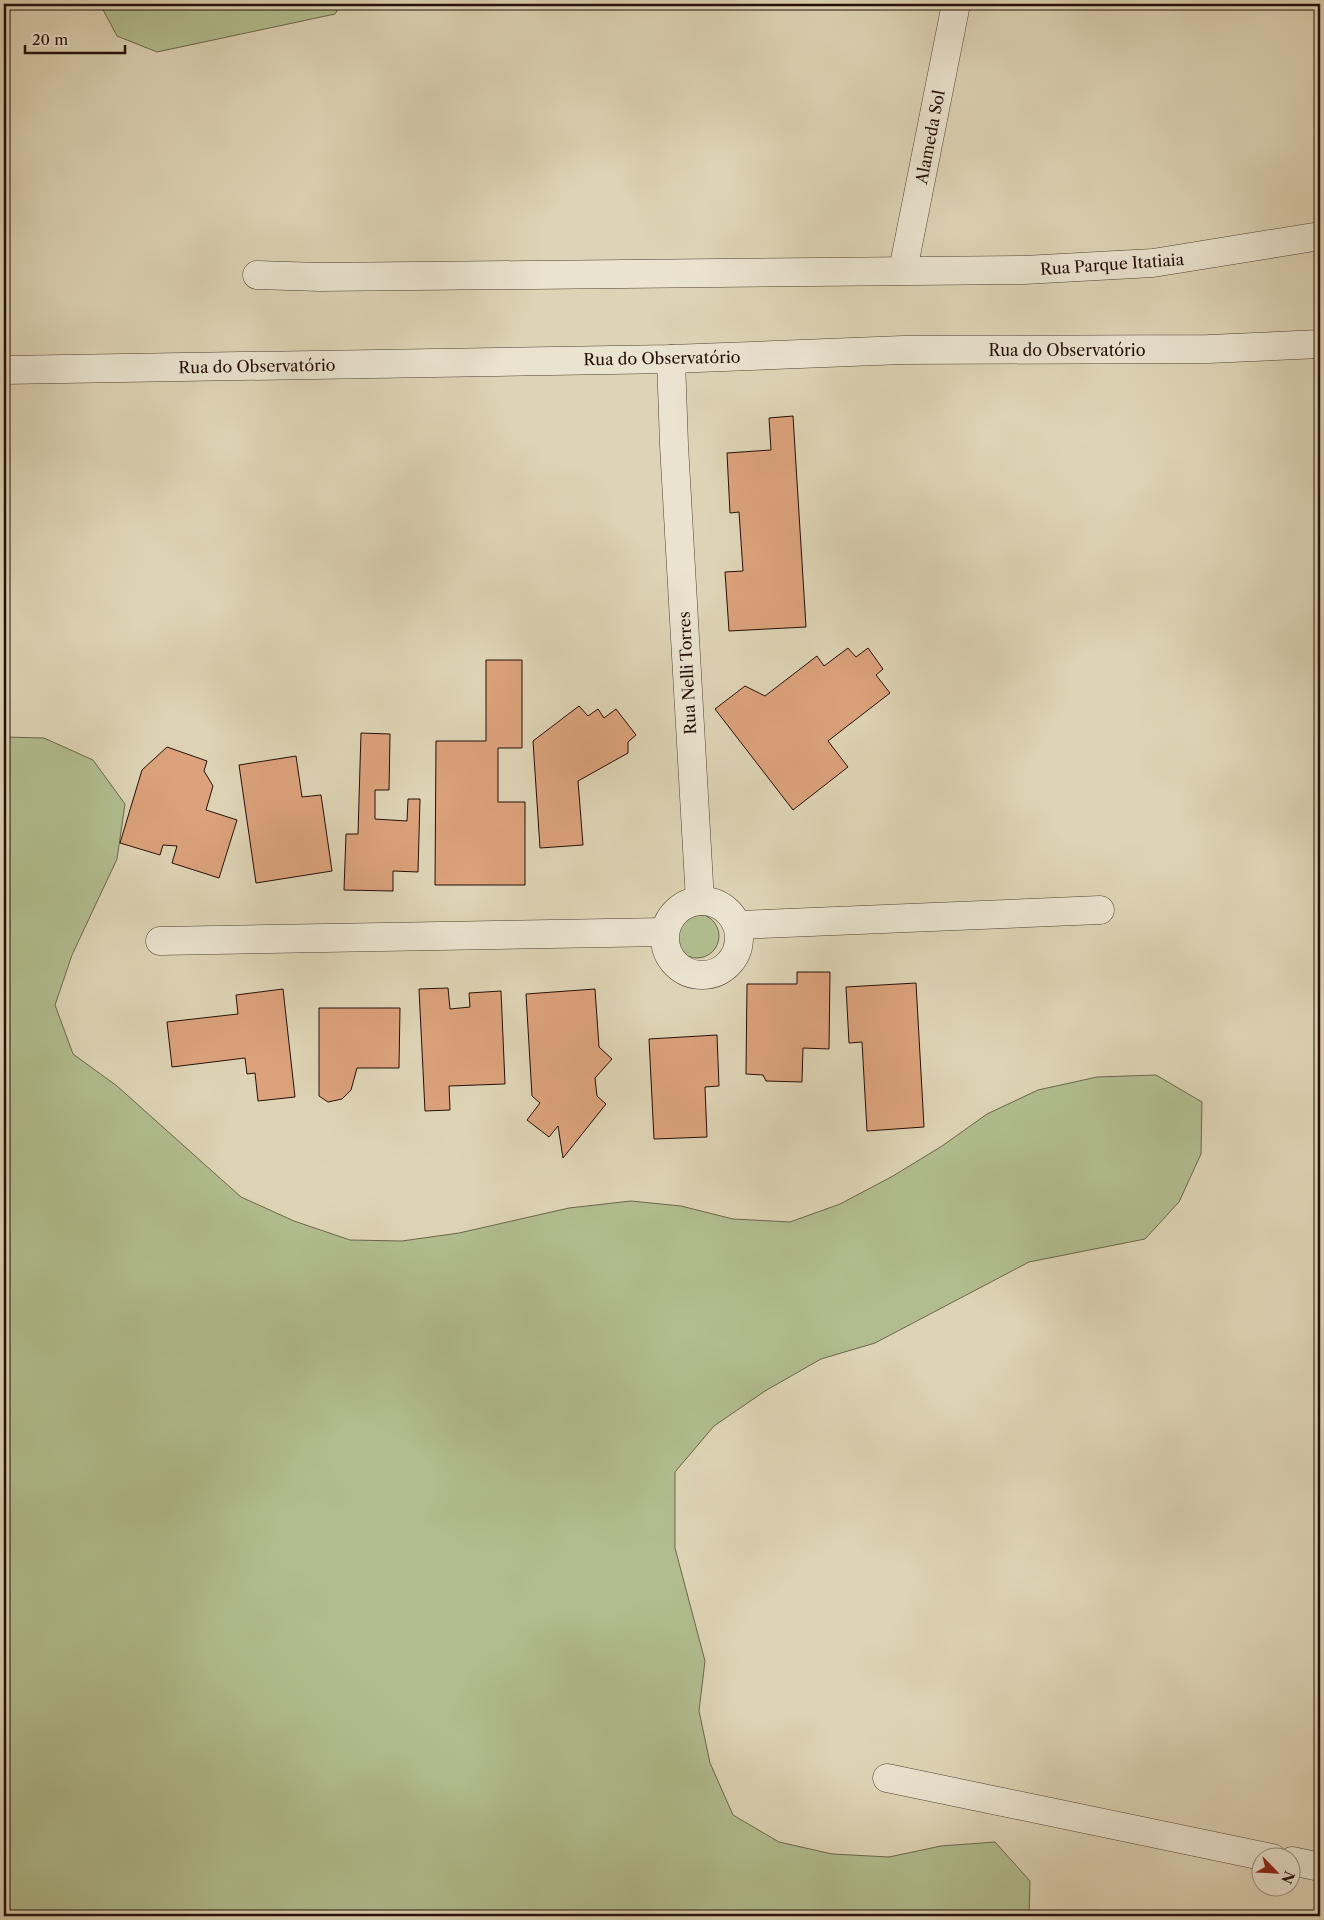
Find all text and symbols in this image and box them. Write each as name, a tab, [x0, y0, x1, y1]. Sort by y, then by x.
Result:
scale bar	[25, 22, 125, 54]
text: 20 m	[32, 30, 68, 49]
street label: Alameda Sol	[911, 88, 949, 187]
street label: Rua Parque Itatiaia	[1039, 249, 1185, 279]
street label: Rua do Observatório	[988, 340, 1146, 360]
street label: Rua do Observatório	[583, 347, 741, 369]
street label: Rua do Observatório	[178, 355, 336, 377]
street label: Rua Nelli Torres	[674, 611, 700, 735]
north arrow	[1252, 1848, 1302, 1898]
text: N	[1277, 1868, 1299, 1887]

